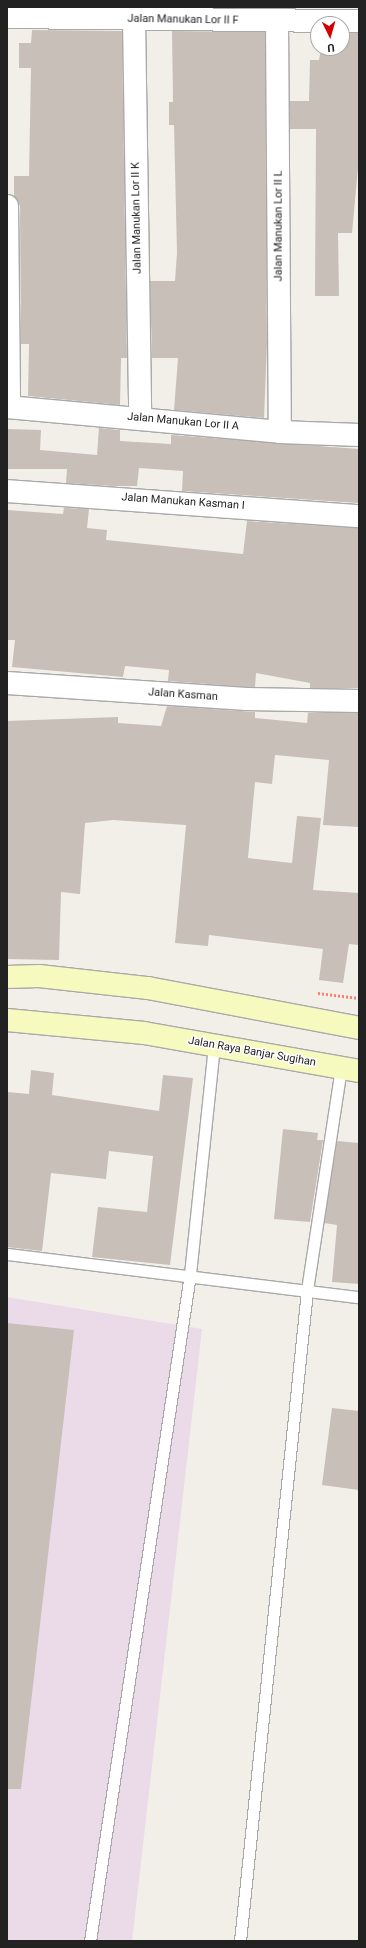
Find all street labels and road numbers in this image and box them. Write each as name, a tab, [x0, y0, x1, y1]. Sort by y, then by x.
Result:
street label: Jalan Manukan Lor II F	[127, 12, 239, 28]
street label: Jalan Manukan Lor II K	[129, 162, 145, 274]
street label: Jalan Manukan Lor II L	[272, 171, 286, 281]
street label: Jalan Manukan Lor II A	[127, 411, 239, 433]
street label: Jalan Manukan Kasman I	[121, 491, 245, 513]
street label: Jalan Kasman	[148, 686, 218, 704]
street label: Jalan Raya Banjar Sugihan	[187, 1034, 317, 1070]

